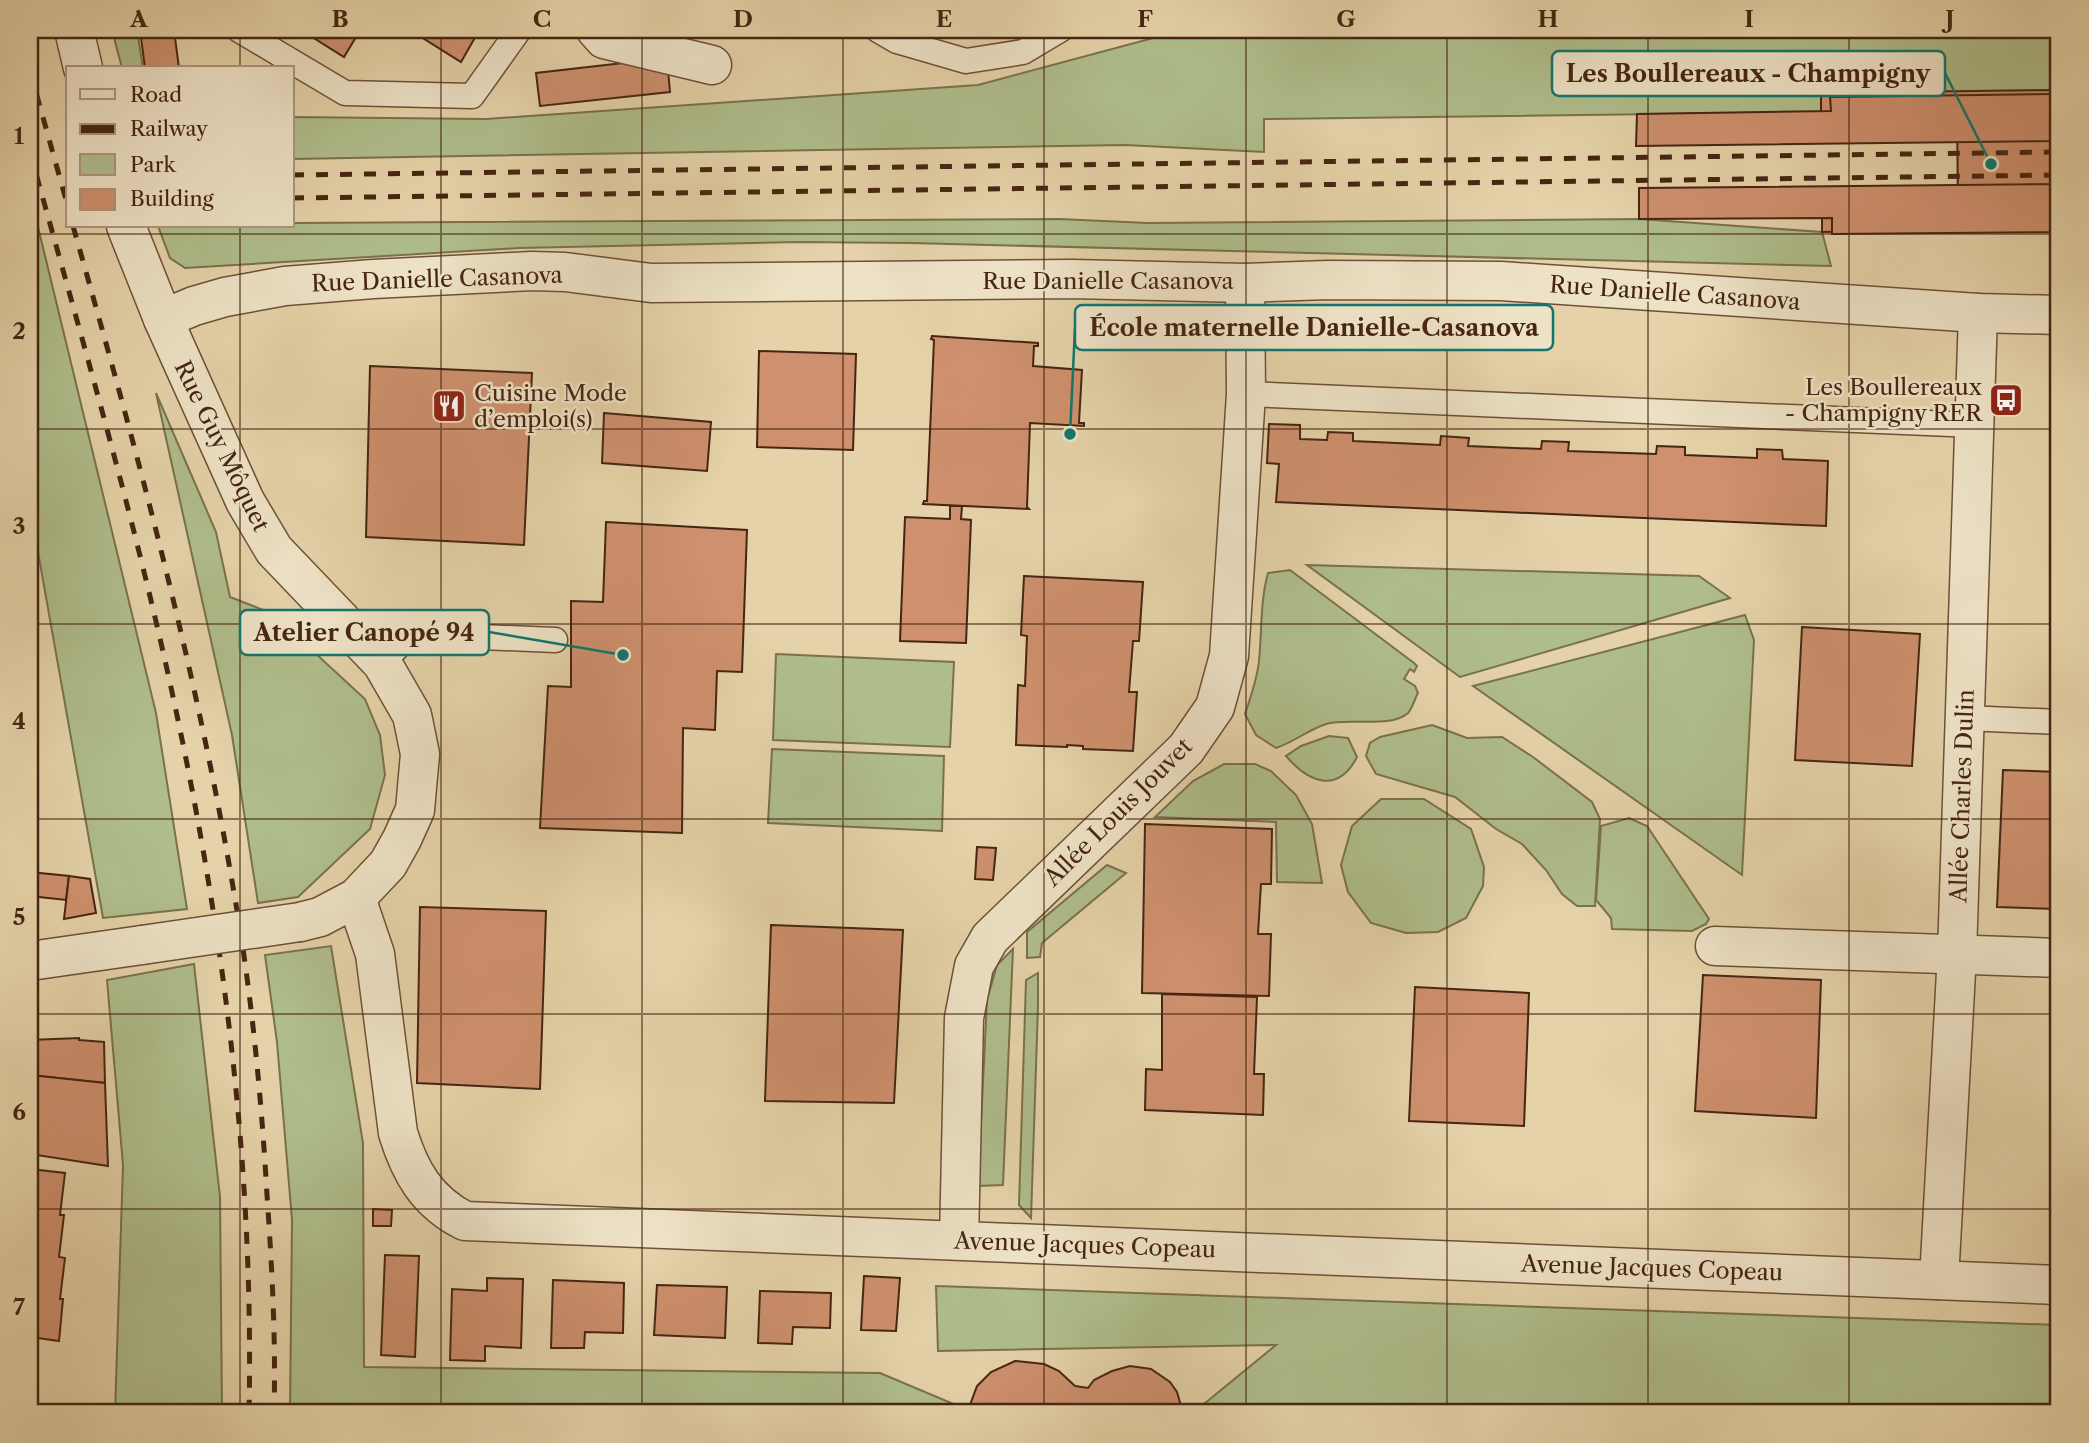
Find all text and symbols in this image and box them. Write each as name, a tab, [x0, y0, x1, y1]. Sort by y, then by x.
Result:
text: A	[129, 5, 149, 33]
text: B	[331, 5, 349, 33]
text: C	[533, 5, 551, 33]
text: D	[733, 5, 753, 33]
text: E	[936, 5, 952, 33]
text: F	[1137, 5, 1153, 33]
text: G	[1336, 5, 1356, 33]
text: H	[1538, 5, 1559, 33]
text: I	[1744, 5, 1754, 33]
text: J	[1941, 5, 1955, 33]
callout: Les Boullereaux - Champigny	[1552, 51, 1945, 96]
text: Les Boullereaux - Champigny	[1566, 59, 1932, 88]
legend	[66, 66, 294, 228]
text: Road	[130, 82, 182, 107]
text: Railway	[130, 116, 208, 141]
text: 1	[14, 122, 25, 150]
text: Park	[130, 152, 176, 177]
text: Building	[130, 186, 215, 211]
street label: Rue Danielle Casanova	[311, 261, 564, 297]
street label: Rue Danielle Casanova	[982, 267, 1235, 295]
street label: Rue Danielle Casanova	[1549, 270, 1802, 316]
callout: École maternelle Danielle-Casanova	[1075, 305, 1553, 350]
text: École maternelle Danielle-Casanova	[1089, 313, 1540, 342]
text: 2	[12, 317, 26, 345]
street label: Rue Guy Môquet	[169, 356, 275, 536]
place label: Les Boullereaux - Champigny RER	[1785, 373, 1983, 427]
place label: Cuisine Mode d’emploi(s)	[474, 379, 627, 433]
bus stop icon: Les Boullereaux - Champigny RER	[1987, 381, 2025, 419]
restaurant icon: Cuisine Mode d’emploi(s)	[430, 387, 468, 425]
text: 3	[13, 512, 26, 540]
callout: Atelier Canopé 94	[240, 610, 489, 655]
text: Atelier Canopé 94	[252, 618, 475, 647]
street label: Allée Charles Dulin	[1944, 689, 1980, 904]
text: 4	[12, 707, 26, 735]
street label: Allée Louis Jouvet	[1037, 732, 1198, 893]
text: 5	[13, 903, 25, 931]
text: 6	[12, 1098, 26, 1126]
street label: Avenue Jacques Copeau	[952, 1226, 1217, 1264]
street label: Avenue Jacques Copeau	[1519, 1249, 1784, 1287]
text: 7	[13, 1293, 25, 1321]

